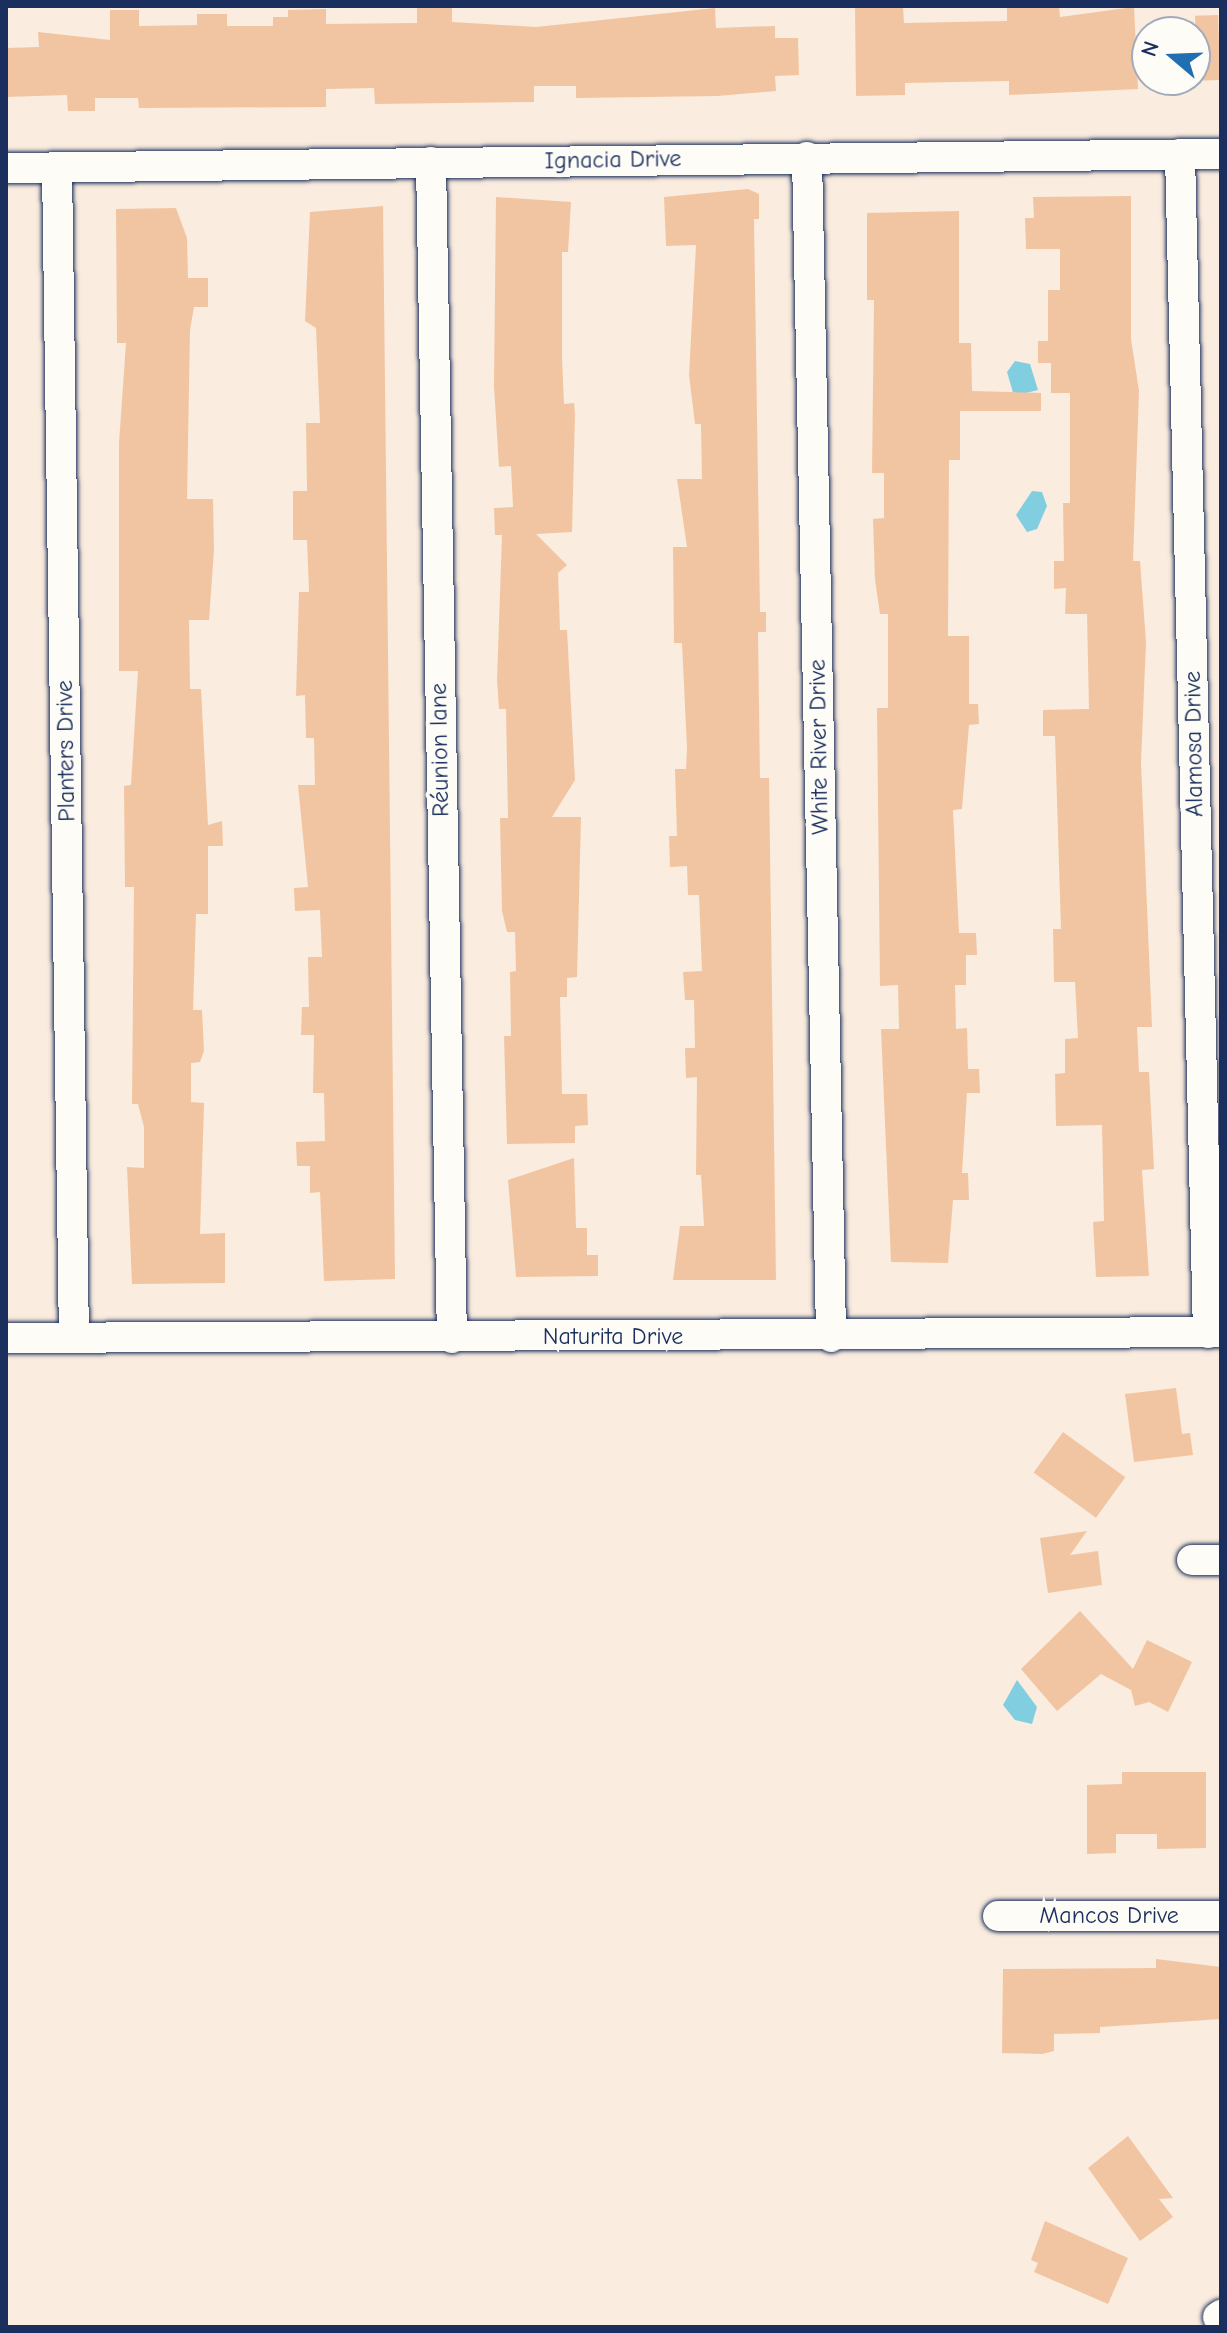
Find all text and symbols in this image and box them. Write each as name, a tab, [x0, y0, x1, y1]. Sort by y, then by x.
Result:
north arrow	[1131, 16, 1211, 96]
text: N	[1136, 38, 1165, 60]
street label: Ignacia Drive	[544, 144, 682, 176]
street label: White River Drive	[803, 659, 835, 835]
street label: Alamosa Drive	[1178, 671, 1210, 817]
street label: Planters Drive	[50, 680, 82, 822]
street label: Réunion lane	[424, 683, 456, 817]
street label: Naturita Drive	[543, 1323, 683, 1351]
street label: Mancos Drive	[1039, 1902, 1179, 1930]

